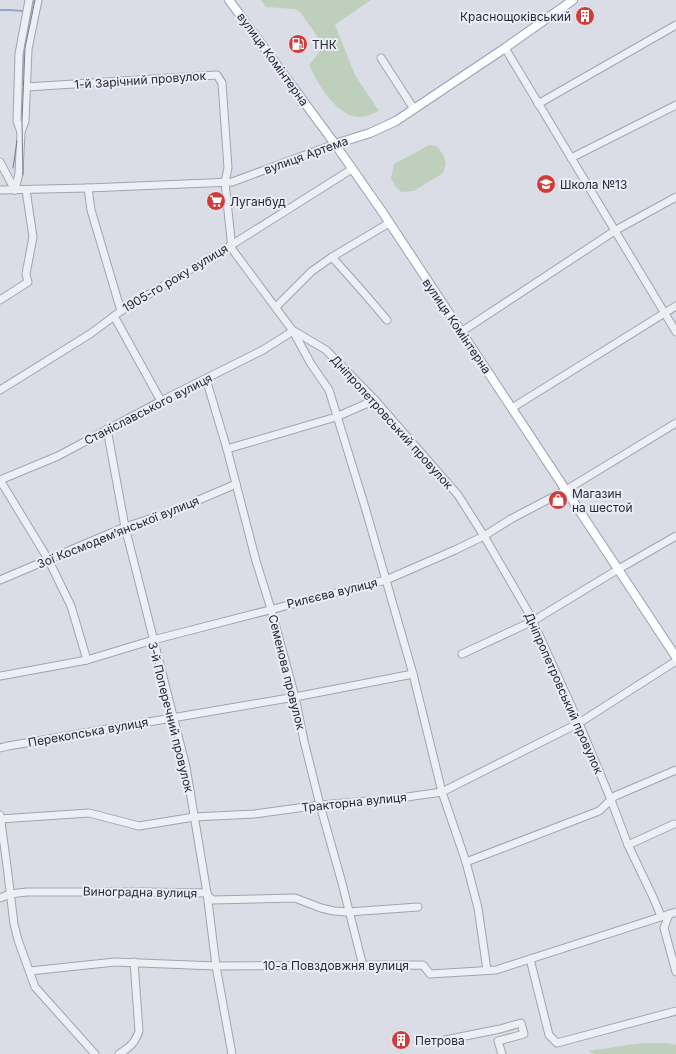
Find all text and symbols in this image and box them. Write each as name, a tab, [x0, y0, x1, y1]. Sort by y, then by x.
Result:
building icon: Краснощоківський	[574, 5, 596, 27]
street label: вулиця Комінтерна	[234, 9, 312, 109]
place label: Краснощоківський	[460, 9, 571, 24]
fuel station icon: ТНК	[287, 33, 309, 55]
place label: ТНК	[312, 37, 337, 52]
street label: 1-й Зарічний провулок	[74, 68, 207, 92]
street label: вулиця Артема	[262, 133, 350, 177]
school or university icon: Школа №13	[535, 173, 557, 195]
place label: Школа №13	[560, 177, 627, 192]
supermarket icon: Луганбуд	[205, 190, 227, 212]
place label: Луганбуд	[230, 194, 286, 209]
street label: 1905-го року вулиця	[120, 241, 230, 315]
street label: вулиця Комінтерна	[420, 275, 494, 377]
street label: Дніпропетровський провулок	[328, 352, 457, 493]
street label: Станіславського вулиця	[81, 370, 215, 448]
place label: Магазин на шестой	[572, 486, 633, 515]
shop icon: Магазин на шестой	[547, 489, 569, 511]
street label: Зої Космодем’янської вулиця	[35, 493, 201, 571]
street label: Рилєєва вулиця	[285, 574, 379, 612]
street label: Дніпропетровський провулок	[521, 610, 607, 777]
street label: Семенова провулок	[265, 613, 309, 732]
street label: 3-й Поперечний провулок	[145, 640, 197, 794]
street label: Перекопська вулиця	[27, 714, 149, 750]
street label: Тракторна вулиця	[301, 789, 407, 815]
street label: Виноградна вулиця	[83, 884, 197, 900]
street label: 10-а Повздовжня вулиця	[263, 958, 409, 973]
building icon: Петрова	[390, 1029, 412, 1051]
place label: Петрова	[415, 1033, 465, 1048]

